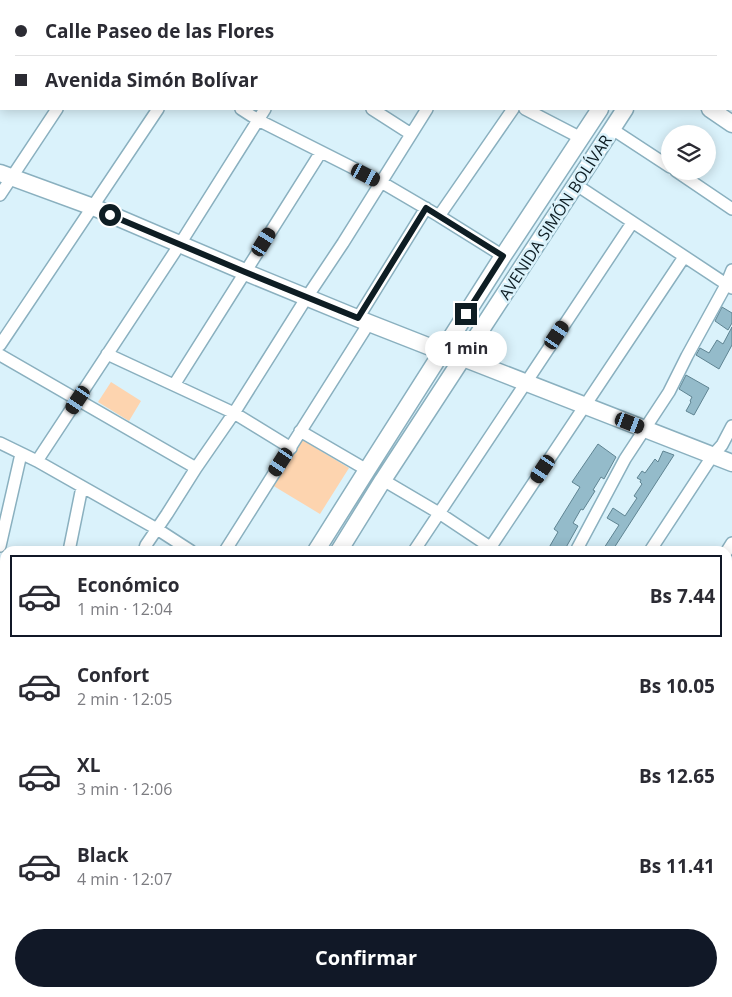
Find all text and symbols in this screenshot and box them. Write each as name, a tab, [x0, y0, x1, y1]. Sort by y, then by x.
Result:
text: Calle Paseo de las Flores	[45, 18, 274, 44]
text: Avenida Simón Bolívar	[45, 67, 258, 93]
map controls	[661, 125, 716, 180]
button: layers	[661, 125, 716, 180]
street label: AVENIDA SIMÓN BOLÍVAR	[493, 130, 617, 304]
car	[349, 162, 382, 188]
route start	[99, 204, 121, 226]
car	[249, 225, 278, 259]
route end	[455, 303, 477, 325]
car	[542, 318, 571, 352]
callout: 1 min	[425, 332, 507, 366]
text: 1 min	[444, 337, 488, 359]
car	[63, 383, 92, 417]
car	[613, 411, 646, 435]
car	[266, 445, 295, 479]
car	[528, 452, 557, 486]
text: Económico	[77, 572, 179, 598]
icon: car	[17, 574, 62, 619]
text: Bs 7.44	[650, 583, 715, 609]
text: 1 min · 12:04	[77, 598, 172, 620]
text: Confort	[77, 662, 149, 688]
icon: car	[17, 664, 62, 709]
text: Bs 10.05	[639, 673, 715, 699]
text: 2 min · 12:05	[77, 688, 172, 710]
text: XL	[77, 752, 100, 778]
icon: car	[17, 754, 62, 799]
text: Bs 12.65	[639, 763, 715, 789]
text: 3 min · 12:06	[77, 778, 172, 800]
text: Black	[77, 842, 129, 868]
icon: car	[17, 844, 62, 889]
text: Bs 11.41	[639, 853, 715, 879]
text: 4 min · 12:07	[77, 868, 172, 890]
button: Confirmar	[15, 929, 717, 987]

